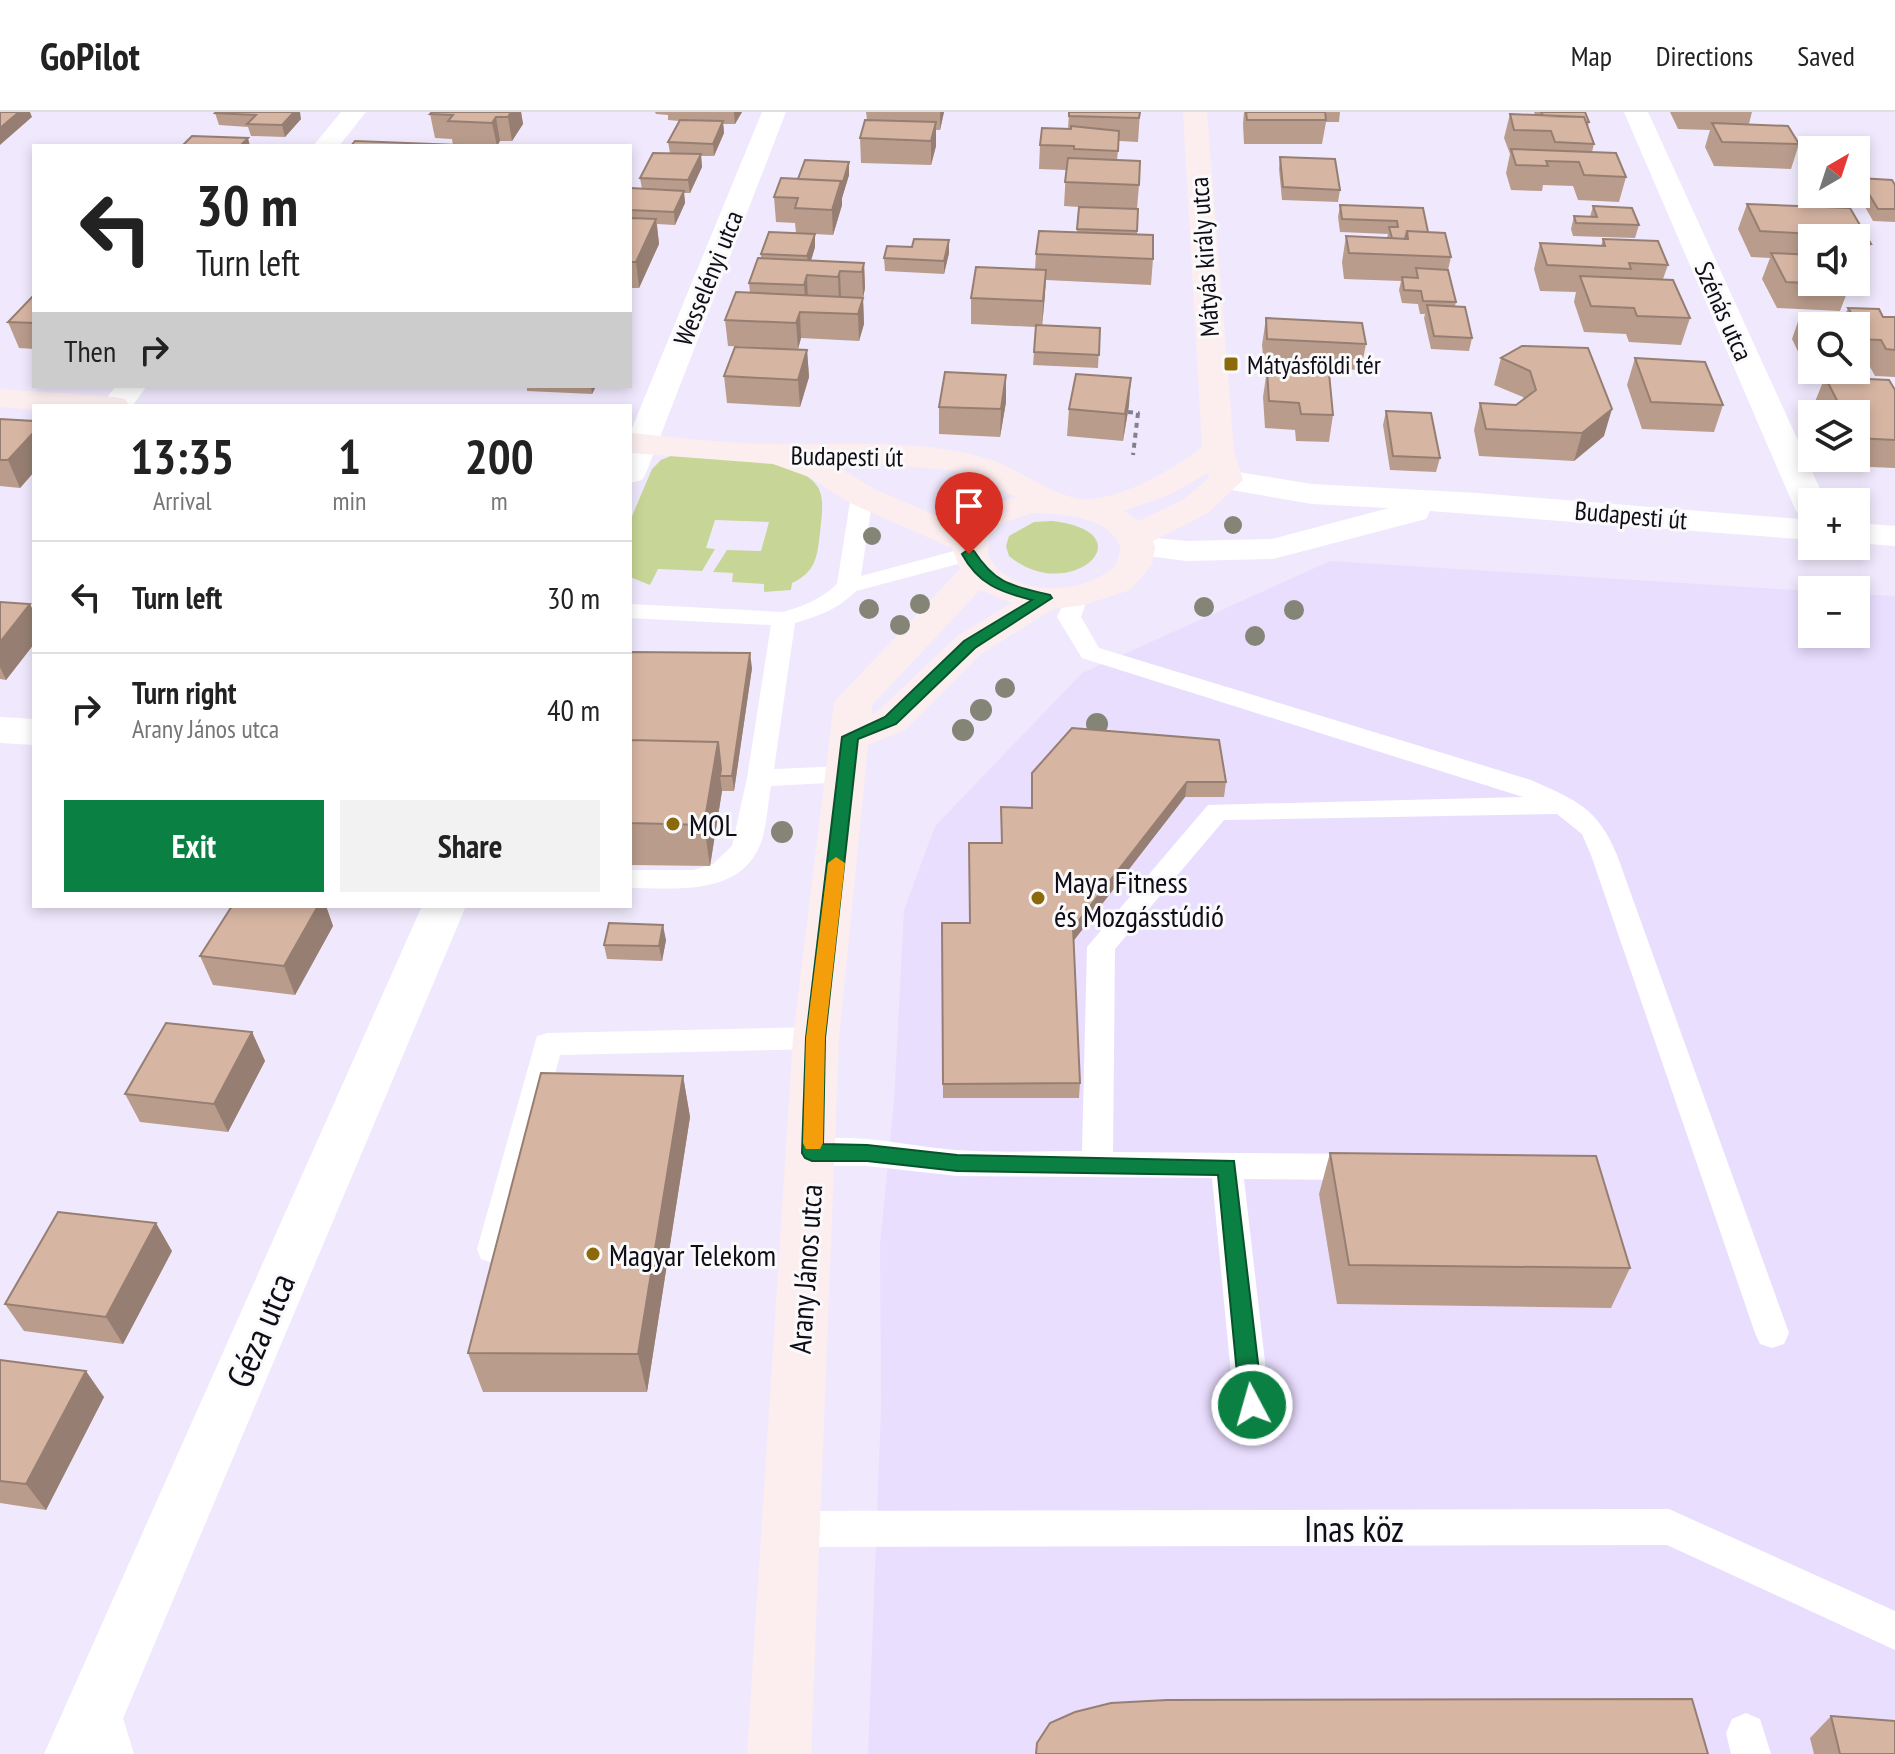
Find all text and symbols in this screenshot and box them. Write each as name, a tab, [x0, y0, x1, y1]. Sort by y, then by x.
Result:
text: GoPilot	[40, 31, 140, 80]
text: Map	[1571, 37, 1612, 74]
text: Directions	[1656, 37, 1753, 74]
text: Saved	[1797, 37, 1855, 74]
north arrow	[1798, 136, 1870, 208]
map controls	[1798, 136, 1870, 648]
text: 30 m	[196, 169, 298, 241]
icon: left	[64, 176, 168, 280]
street label: Mátyás király utca	[1182, 176, 1226, 338]
street label: Wesselényi utca	[666, 206, 750, 350]
button: sound	[1798, 224, 1870, 296]
text: Turn left	[196, 239, 300, 286]
street label: Szénás utca	[1688, 256, 1760, 366]
button: search	[1798, 312, 1870, 384]
icon: right	[132, 328, 176, 372]
text: Then	[64, 331, 116, 370]
place label: Mátyásföldi tér	[1247, 348, 1381, 381]
marker: Mátyásföldi tér	[1222, 355, 1240, 373]
button: layers	[1798, 400, 1870, 472]
text: 13:35	[130, 425, 234, 487]
text: 1	[338, 425, 361, 487]
text: 200	[465, 425, 534, 487]
street label: Budapesti út	[790, 439, 904, 473]
pin	[935, 472, 1003, 554]
text: Arrival	[153, 484, 212, 517]
text: min	[332, 484, 366, 517]
text: m	[491, 484, 508, 517]
icon: arrive	[947, 484, 991, 528]
button: +	[1798, 488, 1870, 560]
street label: Budapesti út	[1573, 494, 1689, 536]
icon: left	[64, 575, 108, 619]
button: −	[1798, 576, 1870, 648]
text: Turn left	[132, 578, 222, 617]
text: 30 m	[547, 578, 600, 617]
text: Turn right	[132, 673, 236, 712]
icon: right	[64, 687, 108, 731]
text: 40 m	[547, 690, 600, 729]
text: Arany János utca	[132, 712, 279, 745]
button: Exit	[64, 800, 324, 892]
button: Share	[340, 800, 600, 892]
place label: MOL	[689, 805, 738, 844]
marker: MOL	[664, 815, 682, 833]
place label: Maya Fitness és Mozgásstúdió	[1054, 862, 1224, 935]
marker: Maya Fitness és Mozgásstúdió	[1029, 889, 1047, 907]
street label: Arany János utca	[780, 1183, 830, 1355]
place label: Magyar Telekom	[609, 1235, 776, 1274]
marker: Magyar Telekom	[584, 1245, 602, 1263]
street label: Géza utca	[215, 1266, 305, 1394]
position arrow	[1210, 1363, 1294, 1447]
street label: Inas köz	[1304, 1505, 1404, 1552]

